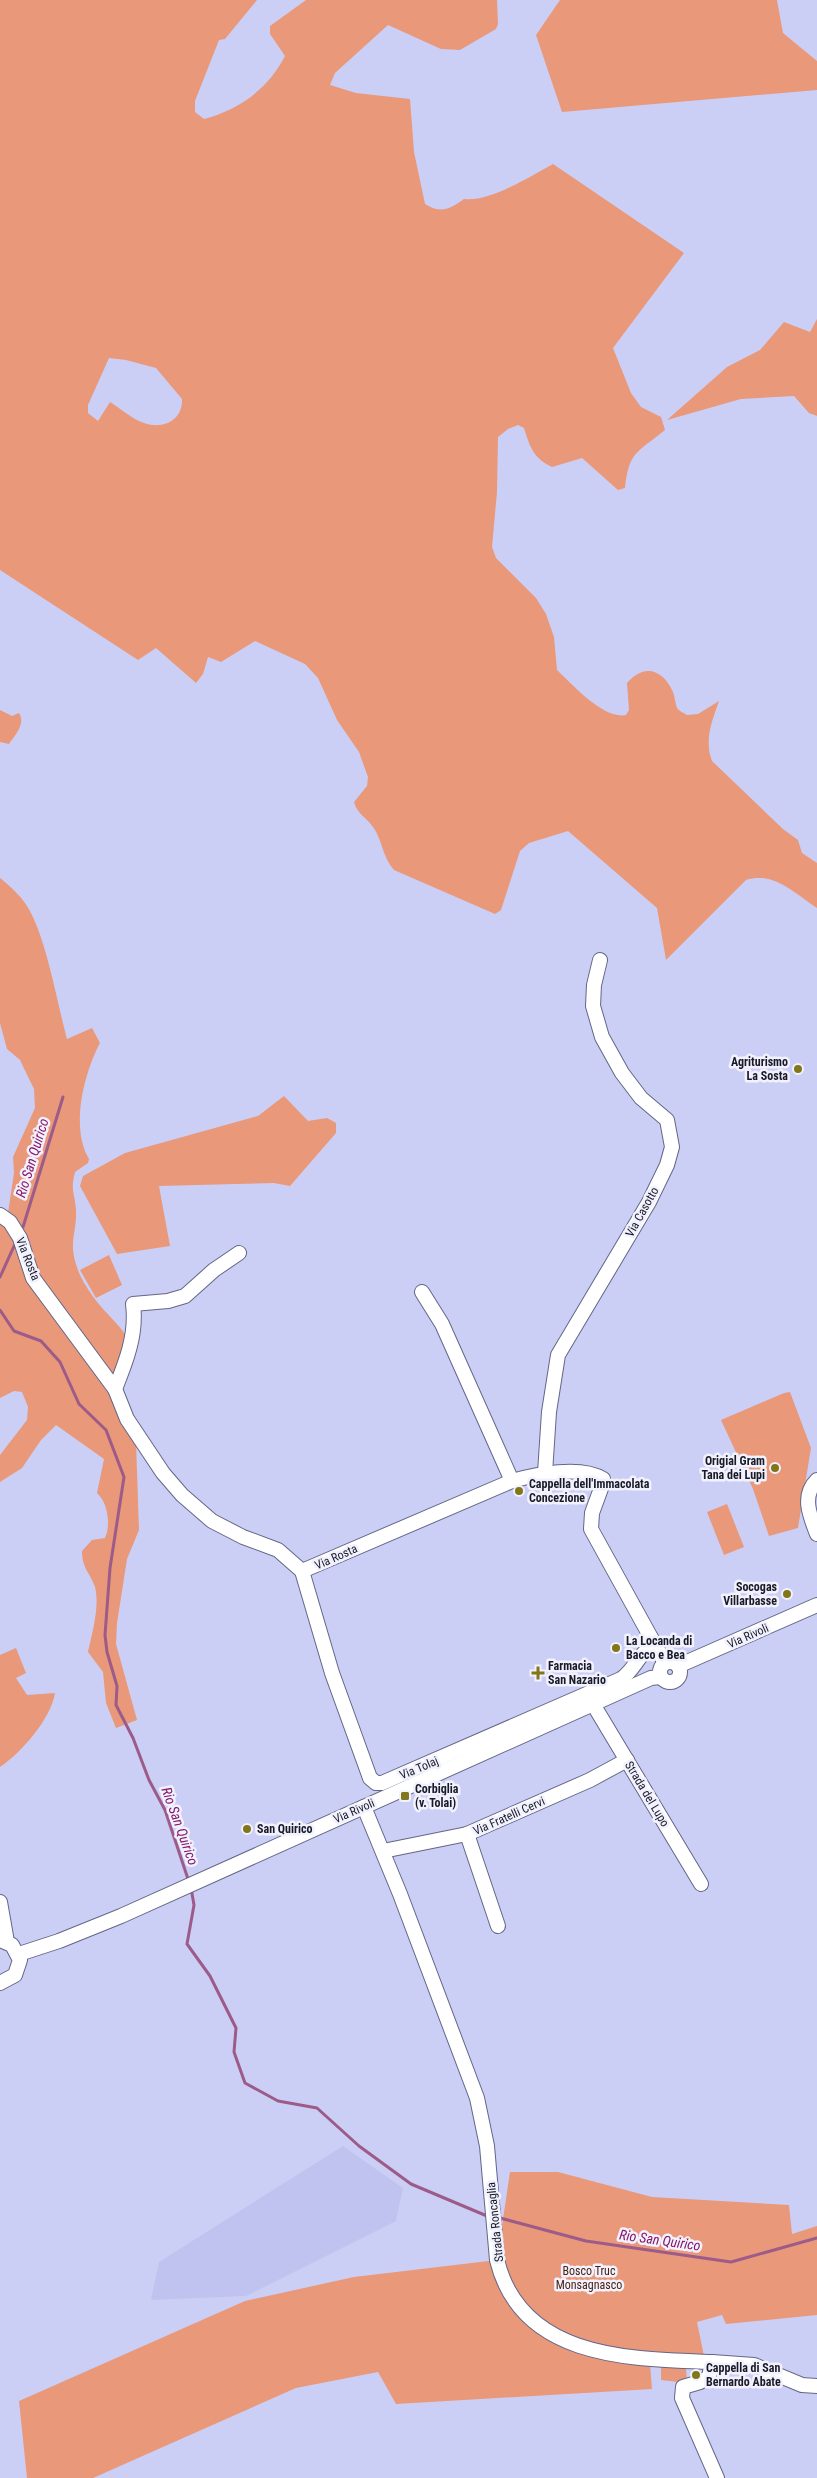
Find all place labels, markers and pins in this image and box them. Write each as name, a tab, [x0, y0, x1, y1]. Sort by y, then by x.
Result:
place label: Agriturismo La Sosta	[731, 1055, 788, 1083]
marker: Agriturismo La Sosta	[792, 1063, 804, 1075]
place label: Origial Gram Tana dei Lupi	[701, 1454, 765, 1482]
marker: Origial Gram Tana dei Lupi	[769, 1462, 781, 1474]
place label: Cappella dell'Immacolata Concezione	[529, 1477, 650, 1505]
marker: Cappella dell'Immacolata Concezione	[513, 1485, 525, 1497]
place label: Socogas Villarbasse	[723, 1580, 778, 1608]
marker: Socogas Villarbasse	[781, 1588, 793, 1600]
place label: La Locanda di Bacco e Bea	[626, 1634, 692, 1662]
marker: La Locanda di Bacco e Bea	[610, 1642, 622, 1654]
place label: Farmacia San Nazario	[548, 1659, 606, 1687]
marker: Farmacia San Nazario	[532, 1667, 544, 1679]
place label: Corbiglia (v. Tolai)	[415, 1782, 459, 1810]
marker: Corbiglia (v. Tolai)	[399, 1790, 411, 1802]
place label: San Quirico	[257, 1822, 312, 1836]
marker: San Quirico	[241, 1823, 253, 1835]
place label: Cappella di San Bernardo Abate	[706, 2361, 781, 2389]
marker: Cappella di San Bernardo Abate	[690, 2369, 702, 2381]

